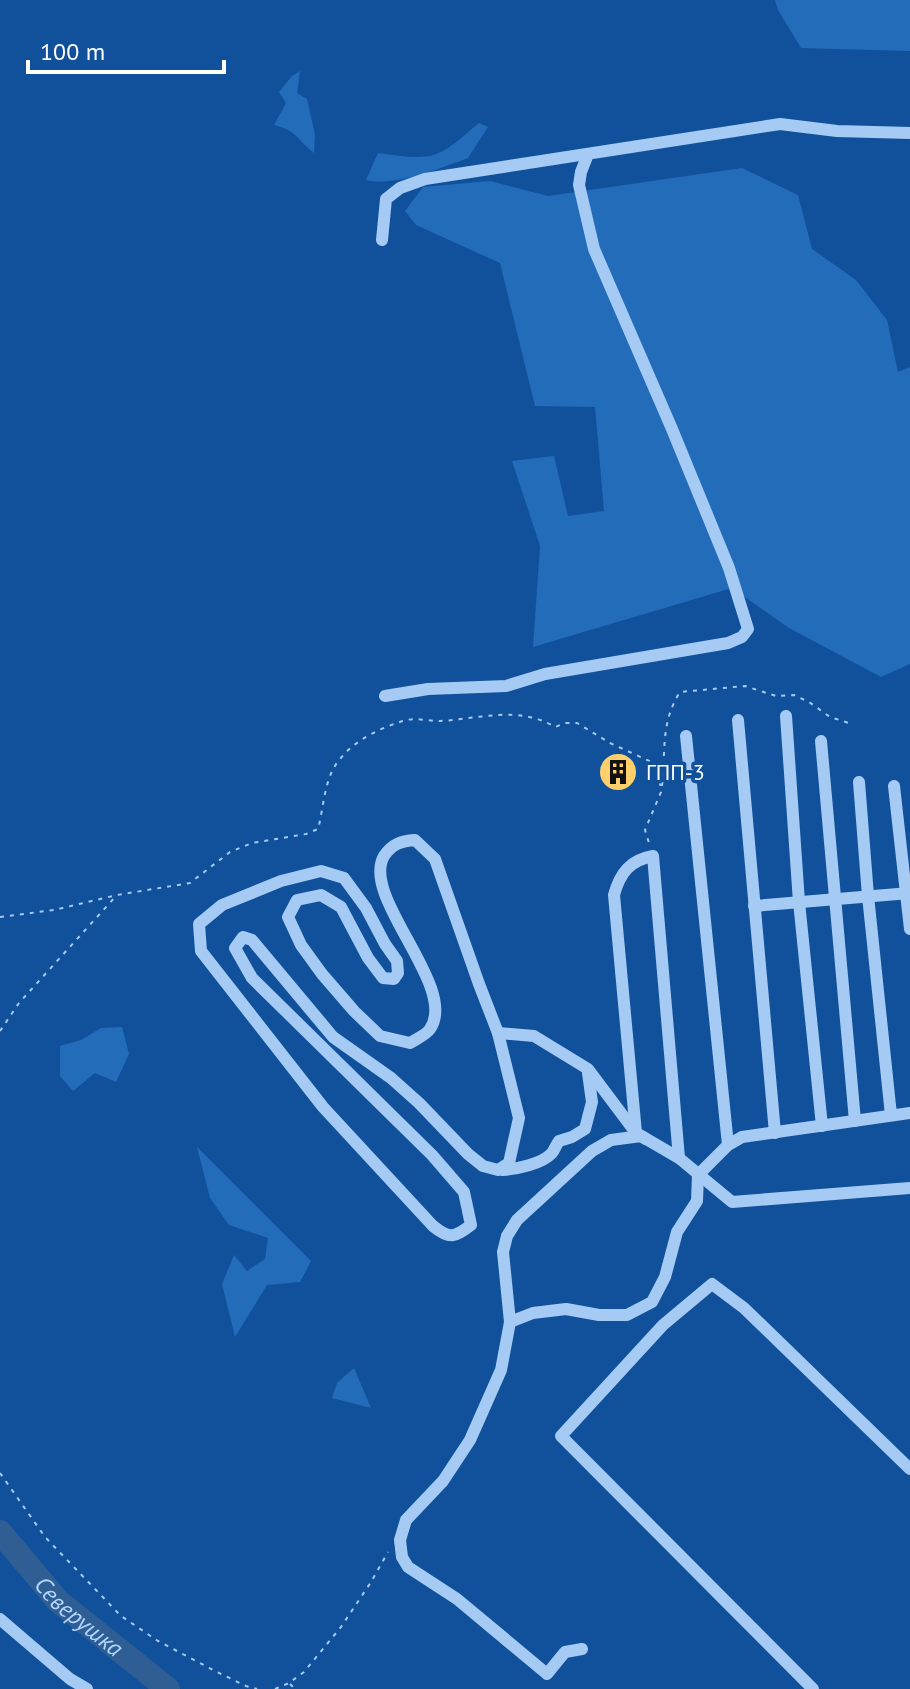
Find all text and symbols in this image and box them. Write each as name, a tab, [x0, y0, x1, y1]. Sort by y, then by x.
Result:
scale bar	[28, 24, 224, 74]
text: 100 m	[40, 36, 105, 67]
building icon: ГПП-3	[597, 751, 639, 793]
place label: ГПП-3	[646, 758, 705, 786]
water label: Северушка	[28, 1570, 130, 1663]

